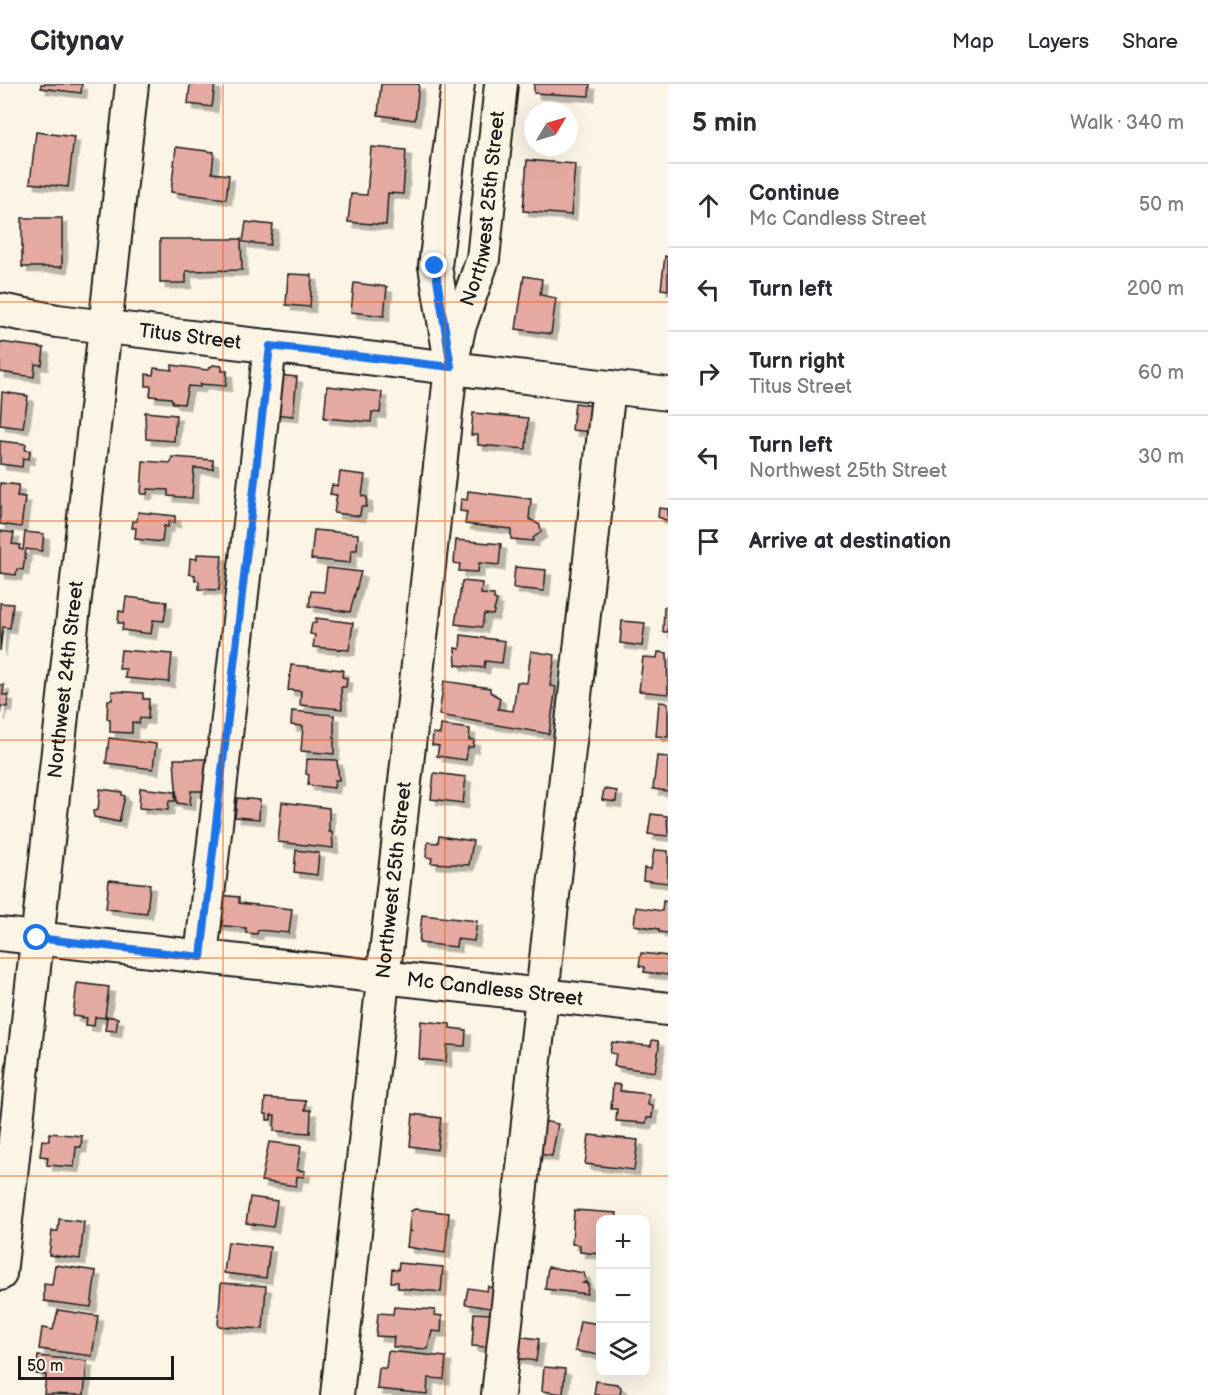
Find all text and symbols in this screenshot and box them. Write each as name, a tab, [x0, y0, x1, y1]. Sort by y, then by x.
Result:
text: Citynav	[30, 25, 124, 58]
text: Map	[952, 29, 994, 54]
text: Layers	[1027, 29, 1089, 54]
text: Share	[1122, 29, 1178, 54]
north arrow	[524, 102, 578, 156]
text: 5 min	[692, 108, 757, 139]
street label: Northwest 25th Street	[456, 110, 510, 309]
text: Walk · 340 m	[1070, 111, 1184, 135]
text: Continue	[749, 180, 839, 207]
icon: ahead	[692, 189, 725, 222]
text: 50 m	[1139, 193, 1184, 217]
text: Mc Candless Street	[749, 207, 926, 231]
route end	[421, 252, 447, 278]
icon: left	[692, 273, 725, 306]
text: Turn left	[749, 276, 833, 303]
text: 200 m	[1127, 277, 1184, 301]
street label: Titus Street	[137, 319, 243, 355]
text: Turn right	[749, 348, 845, 375]
icon: right	[692, 357, 725, 390]
text: 60 m	[1138, 361, 1184, 385]
text: Titus Street	[749, 375, 852, 399]
text: Turn left	[749, 432, 833, 459]
icon: left	[692, 441, 725, 474]
text: 30 m	[1138, 445, 1184, 469]
text: Northwest 25th Street	[749, 459, 947, 483]
icon: arrive	[692, 525, 725, 558]
text: Arrive at destination	[749, 528, 951, 555]
street label: Northwest 24th Street	[43, 580, 89, 780]
street label: Northwest 25th Street	[371, 780, 417, 980]
route start	[23, 924, 49, 950]
street label: Mc Candless Street	[405, 968, 584, 1011]
map controls	[596, 1215, 650, 1377]
button: +	[596, 1215, 650, 1269]
button: −	[596, 1269, 650, 1323]
button: layers	[596, 1323, 650, 1377]
scale bar	[18, 1353, 174, 1380]
text: 50 m	[27, 1357, 63, 1376]

